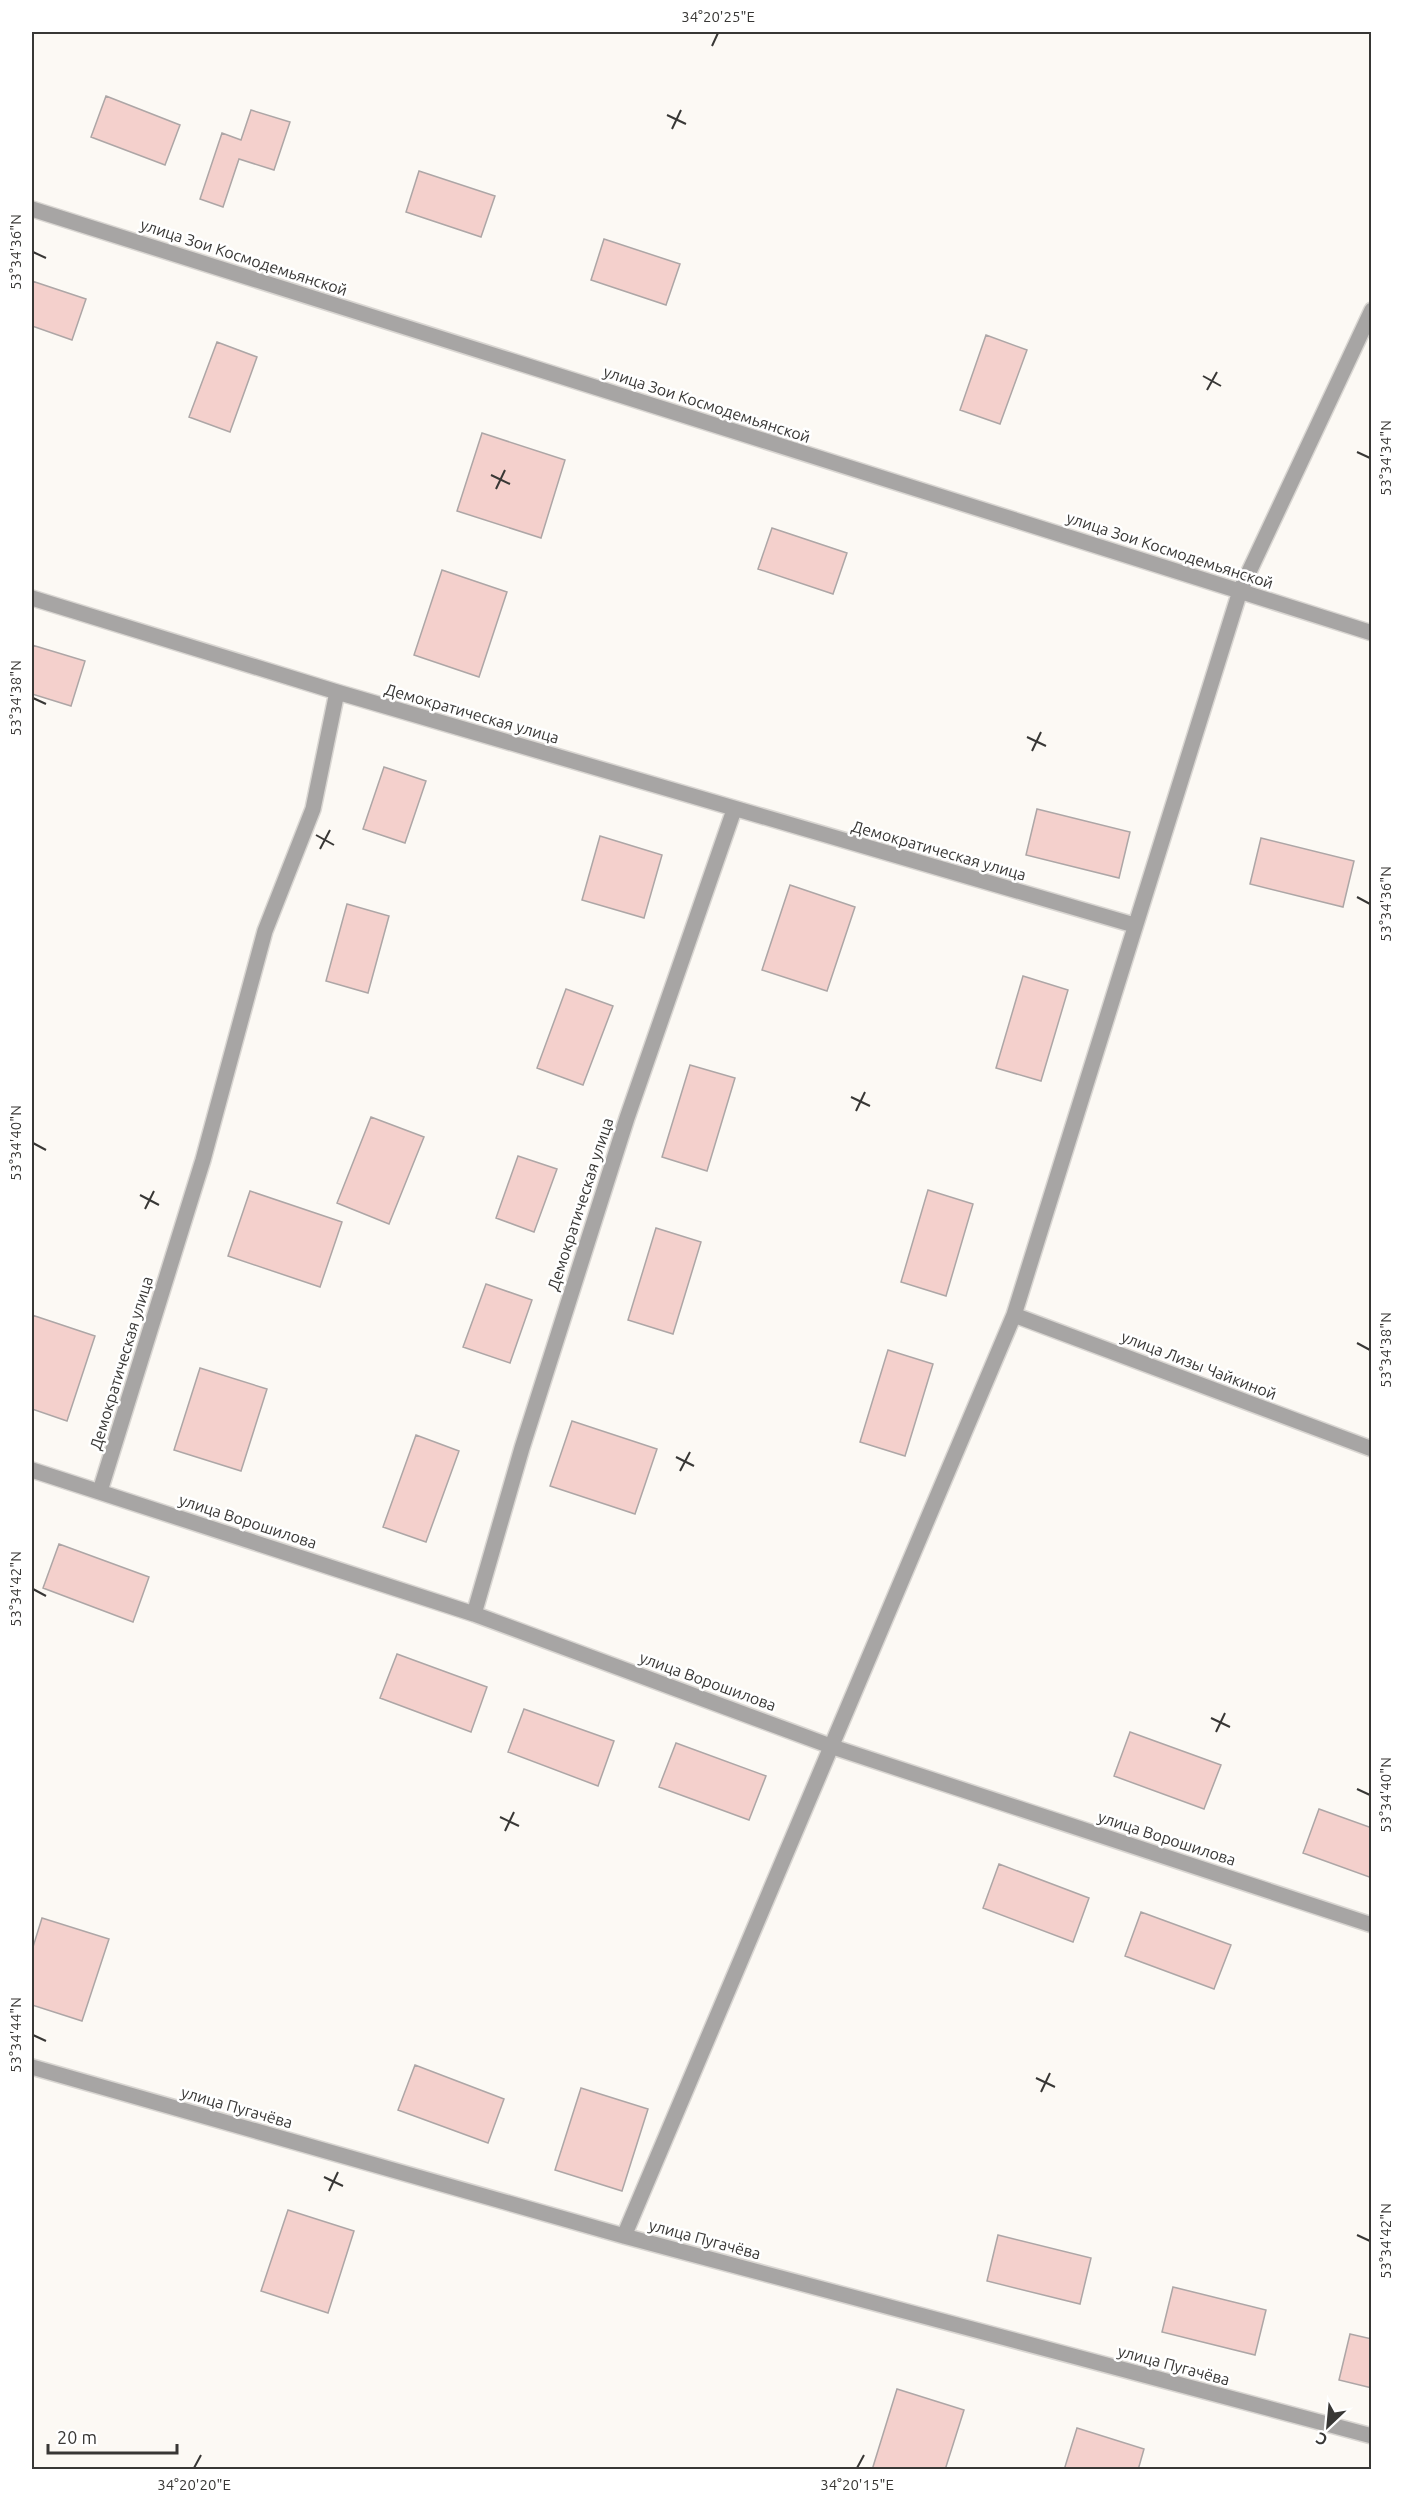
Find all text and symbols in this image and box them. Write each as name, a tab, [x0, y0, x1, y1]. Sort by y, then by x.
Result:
text: 34°20'25"E	[681, 8, 755, 25]
text: 53°34'36"N	[7, 214, 24, 290]
street label: улица Зои Космодемьянской	[138, 215, 350, 299]
street label: улица Зои Космодемьянской	[601, 362, 813, 446]
text: 53°34'34"N	[1377, 420, 1394, 496]
street label: улица Зои Космодемьянской	[1064, 508, 1276, 592]
text: 53°34'38"N	[7, 660, 24, 736]
street label: Демократическая улица	[383, 679, 561, 747]
street label: Демократическая улица	[850, 816, 1028, 884]
text: 53°34'36"N	[1377, 866, 1394, 942]
text: 53°34'40"N	[7, 1105, 24, 1181]
street label: Демократическая улица	[544, 1115, 616, 1293]
street label: Демократическая улица	[86, 1274, 156, 1452]
text: 53°34'38"N	[1377, 1312, 1394, 1388]
street label: улица Лизы Чайкиной	[1119, 1327, 1279, 1403]
street label: улица Ворошилова	[177, 1490, 319, 1552]
text: 53°34'42"N	[7, 1551, 24, 1627]
street label: улица Ворошилова	[637, 1648, 779, 1714]
text: 53°34'40"N	[1377, 1757, 1394, 1833]
street label: улица Ворошилова	[1096, 1807, 1238, 1869]
text: 53°34'44"N	[7, 1997, 24, 2073]
street label: улица Пугачёва	[179, 2082, 295, 2132]
text: 53°34'42"N	[1377, 2203, 1394, 2279]
street label: улица Пугачёва	[647, 2215, 763, 2263]
street label: улица Пугачёва	[1116, 2341, 1232, 2389]
north arrow	[1298, 2396, 1358, 2456]
scale bar	[48, 2417, 177, 2455]
text: 20 m	[57, 2427, 97, 2447]
text: С	[1313, 2429, 1330, 2450]
text: 34°20'20"E	[157, 2476, 231, 2493]
text: 34°20'15"E	[820, 2476, 894, 2493]

